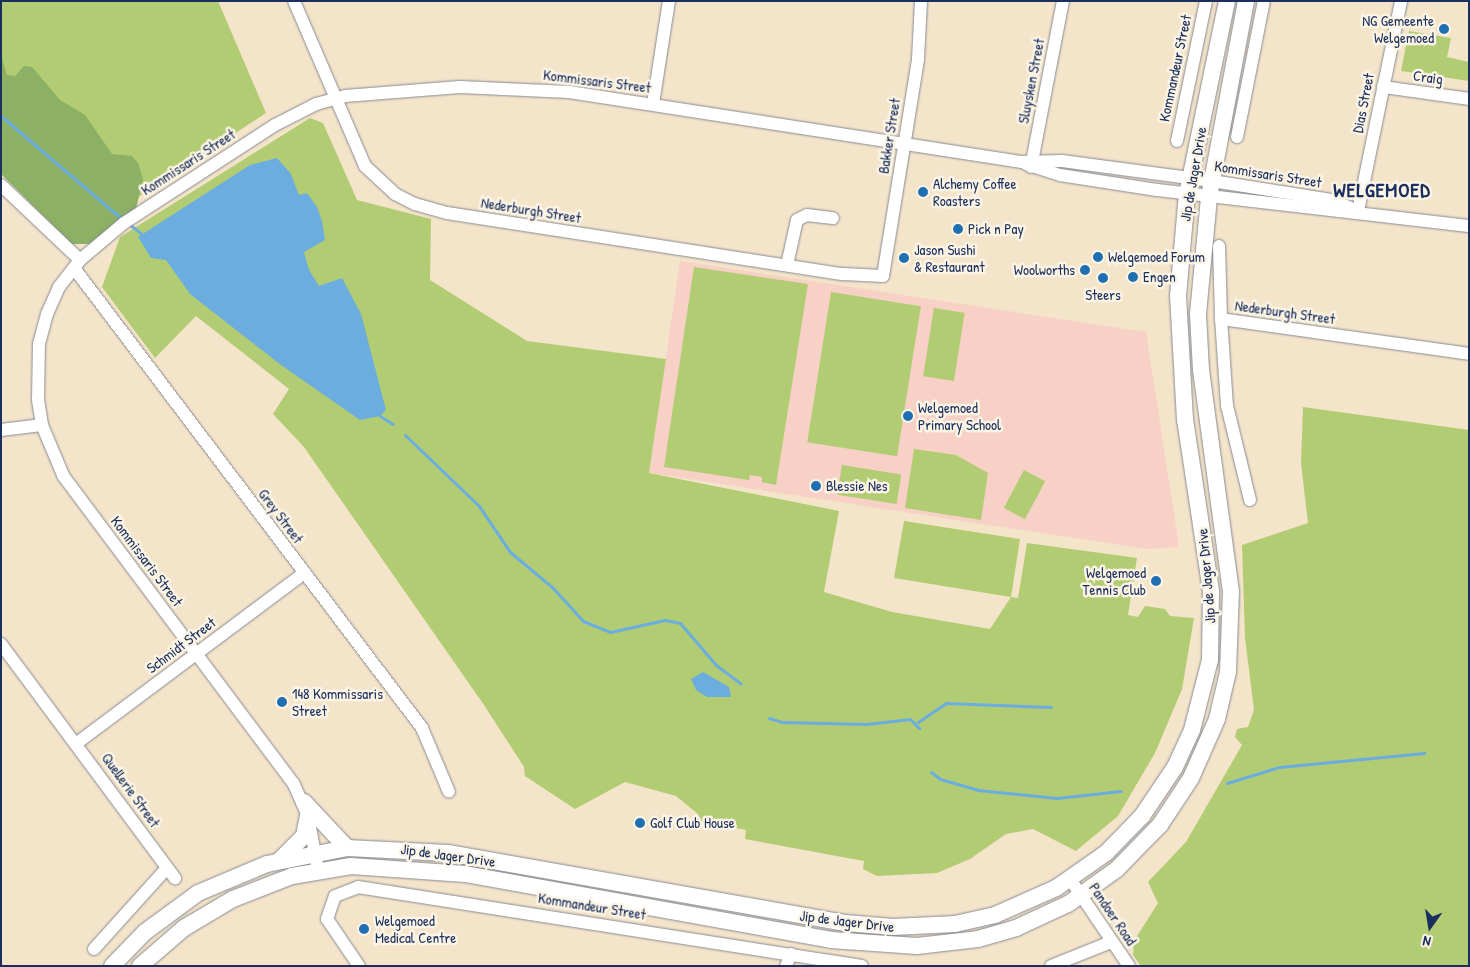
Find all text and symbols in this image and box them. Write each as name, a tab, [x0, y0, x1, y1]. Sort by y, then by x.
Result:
place label: NG Gemeente Welgemoed	[1362, 11, 1434, 46]
street label: Kommandeur Street	[1155, 13, 1195, 123]
marker: NG Gemeente Welgemoed	[1438, 23, 1450, 35]
street label: Sluysken Street	[1014, 37, 1048, 125]
street label: Kommissaris Street	[542, 65, 652, 97]
street label: Craig	[1412, 66, 1444, 88]
street label: Dias Street	[1348, 72, 1378, 134]
street label: Bakker Street	[874, 97, 904, 175]
street label: Kommissaris Street	[138, 125, 238, 199]
street label: Jip de Jager Drive	[1176, 125, 1210, 223]
street label: Kommissaris Street	[1213, 157, 1323, 191]
place label: Alchemy Coffee Roasters	[933, 174, 1016, 209]
district label: WELGEMOED	[1332, 177, 1432, 201]
marker: Alchemy Coffee Roasters	[917, 186, 929, 198]
street label: Nederburgh Street	[480, 193, 582, 227]
place label: Pick n Pay	[968, 220, 1024, 238]
marker: Pick n Pay	[952, 223, 964, 235]
place label: Jason Sushi & Restaurant	[914, 240, 985, 275]
place label: Welgemoed Forum	[1108, 248, 1205, 266]
marker: Welgemoed Forum	[1092, 251, 1104, 263]
marker: Jason Sushi & Restaurant	[898, 252, 910, 264]
place label: Woolworths	[1014, 261, 1075, 279]
marker: Woolworths	[1079, 264, 1091, 276]
place label: Engen	[1143, 268, 1176, 286]
marker: Engen	[1127, 271, 1139, 283]
marker: Steers	[1097, 272, 1109, 284]
place label: Steers	[1085, 286, 1121, 304]
street label: Nederburgh Street	[1234, 296, 1336, 328]
place label: Welgemoed Primary School	[918, 398, 1001, 433]
marker: Welgemoed Primary School	[902, 410, 914, 422]
place label: Blessie Nes	[826, 477, 888, 495]
marker: Blessie Nes	[810, 480, 822, 492]
street label: Grey Street	[255, 485, 307, 547]
street label: Kommissaris Street	[107, 512, 187, 610]
street label: Jip de Jager Drive	[1193, 528, 1219, 624]
place label: Welgemoed Tennis Club	[1082, 563, 1146, 598]
marker: Welgemoed Tennis Club	[1150, 575, 1162, 587]
street label: Schmidt Street	[143, 613, 219, 677]
place label: 148 Kommissaris Street	[292, 684, 383, 719]
marker: 148 Kommissaris Street	[276, 696, 288, 708]
street label: Quellerie Street	[98, 749, 164, 831]
place label: Golf Club House	[650, 814, 735, 832]
marker: Golf Club House	[634, 817, 646, 829]
street label: Jip de Jager Drive	[399, 839, 497, 871]
street label: Pandoer Road	[1086, 879, 1140, 949]
street label: Kommandeur Street	[537, 889, 647, 923]
north arrow	[1405, 902, 1455, 952]
street label: Jip de Jager Drive	[798, 906, 896, 936]
place label: Welgemoed Medical Centre	[375, 911, 456, 946]
marker: Welgemoed Medical Centre	[357, 922, 371, 936]
text: N	[1421, 932, 1432, 952]

